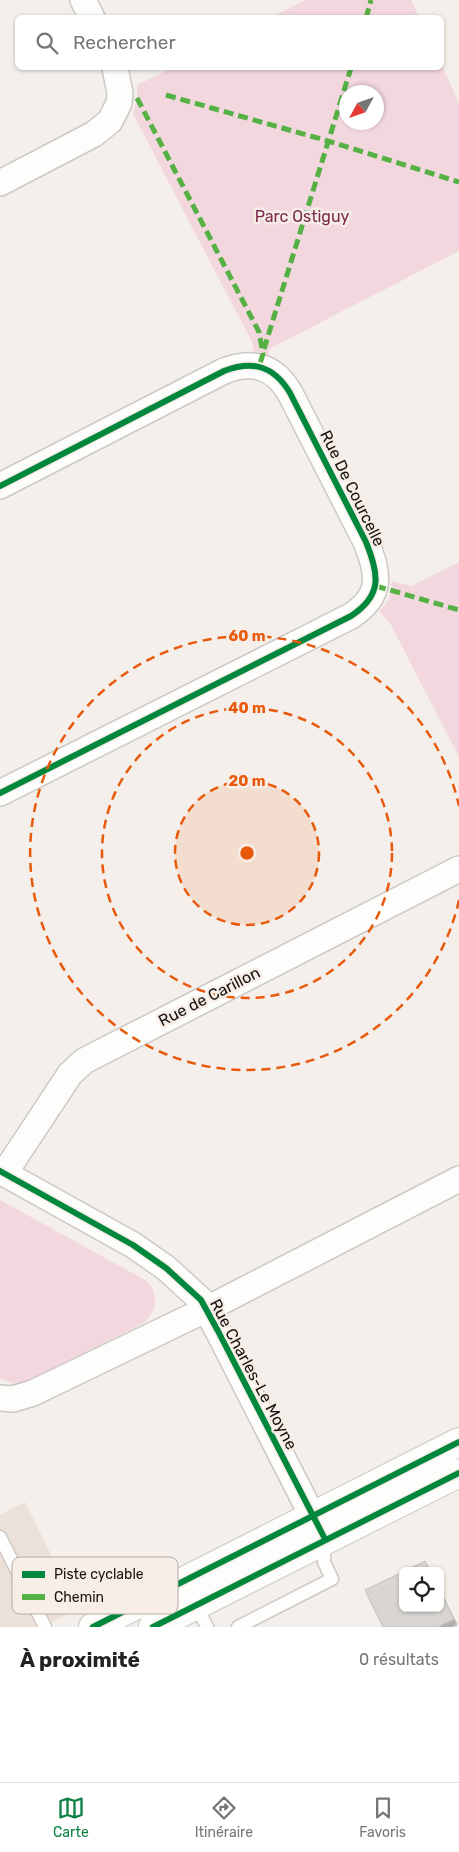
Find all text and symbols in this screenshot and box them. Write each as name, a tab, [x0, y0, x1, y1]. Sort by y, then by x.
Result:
search box	[15, 15, 444, 70]
icon: search	[33, 29, 61, 57]
text: Rechercher	[73, 31, 176, 54]
north arrow	[339, 85, 384, 130]
park label: Parc Ostiguy	[255, 207, 350, 226]
street label: Rue De Courcelle	[316, 427, 389, 549]
text: 60 m	[229, 627, 265, 645]
text: 40 m	[228, 699, 266, 717]
text: 20 m	[229, 772, 265, 790]
centre of rings	[238, 844, 256, 862]
street label: Rue de Carillon	[155, 963, 263, 1030]
street label: Rue Charles-Le Moyne	[206, 1296, 301, 1453]
legend	[12, 1557, 178, 1614]
text: Piste cyclable	[54, 1566, 144, 1583]
map controls	[399, 1567, 444, 1612]
button: locate	[399, 1567, 444, 1612]
text: Chemin	[54, 1589, 104, 1606]
text: À proximité	[20, 1647, 140, 1672]
text: 0 résultats	[359, 1650, 439, 1669]
tab: Carte	[53, 1794, 89, 1841]
tab: Itinéraire	[195, 1794, 253, 1841]
tab: Favoris	[359, 1794, 406, 1841]

